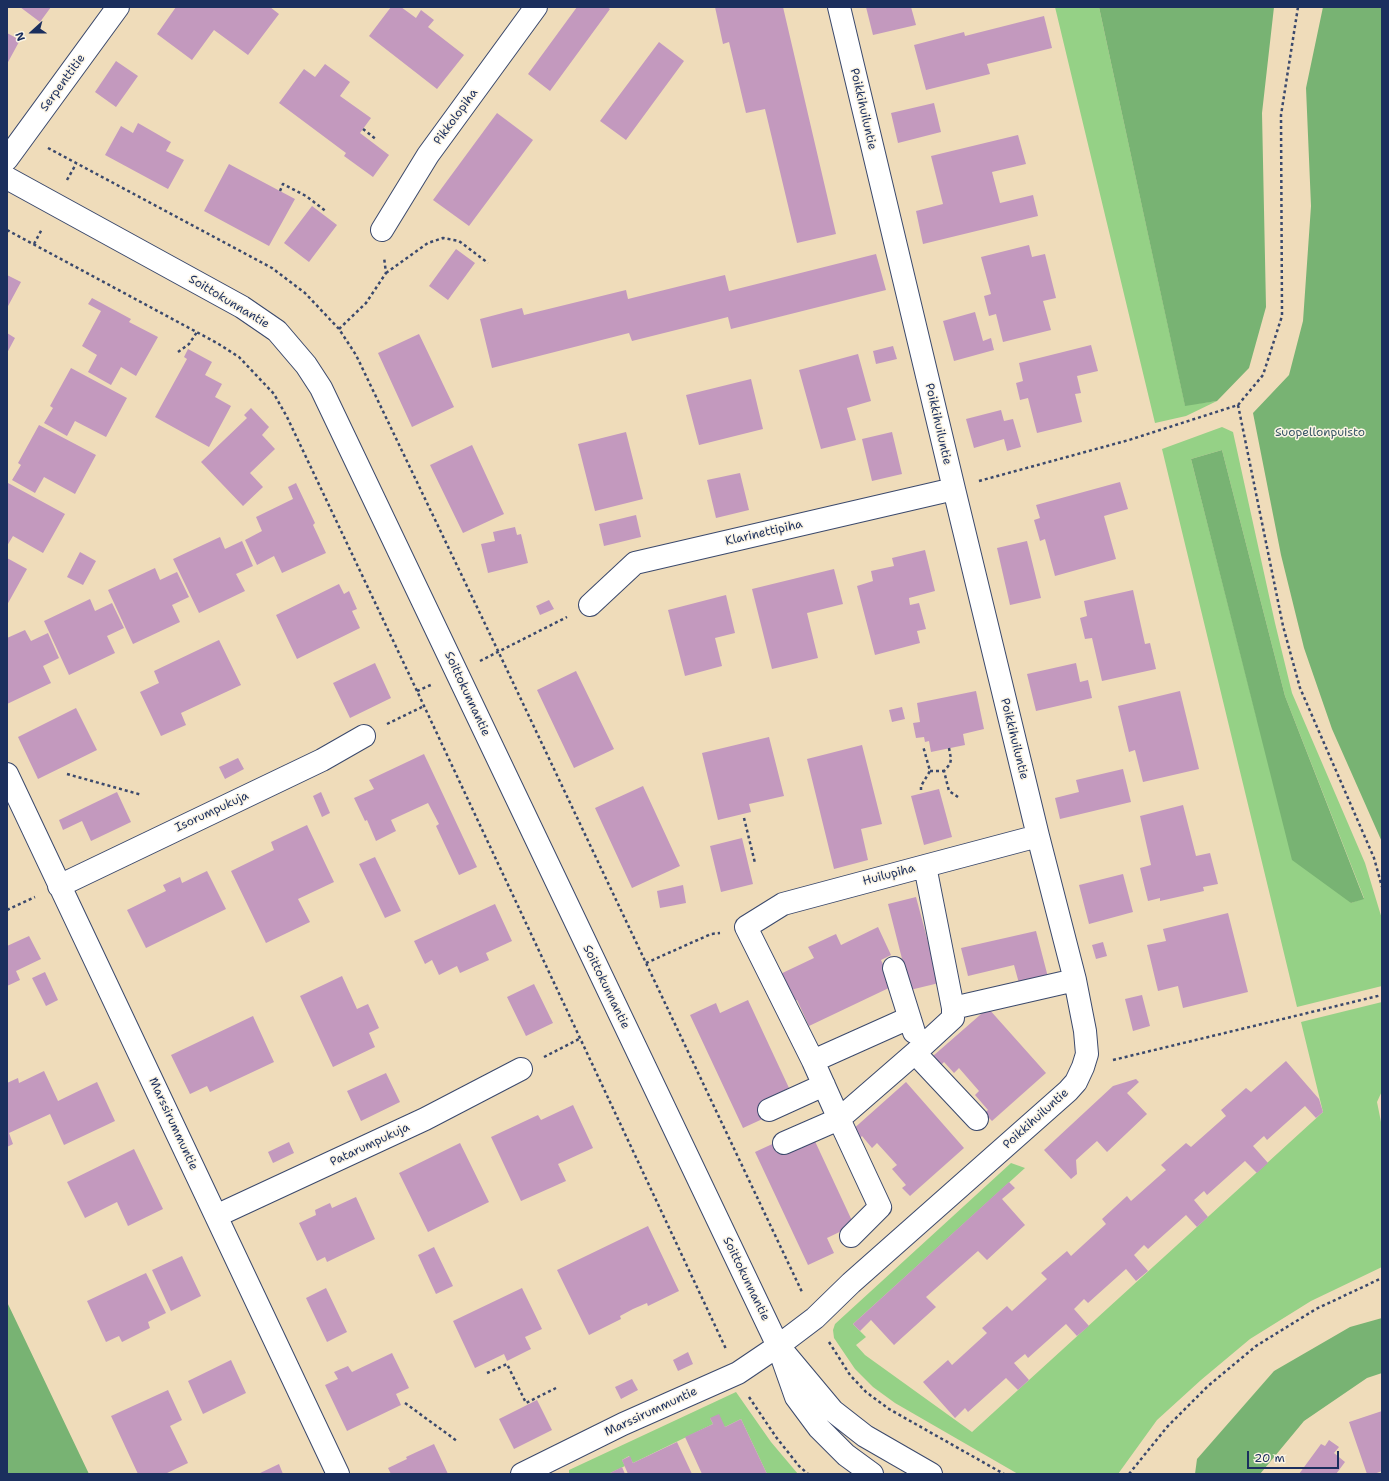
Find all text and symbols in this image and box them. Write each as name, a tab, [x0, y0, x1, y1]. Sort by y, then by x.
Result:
north arrow	[12, 12, 52, 52]
text: N	[12, 30, 29, 43]
street label: Serpenttitie	[37, 52, 89, 114]
street label: Poikkihuiluntie	[847, 67, 879, 151]
street label: Pikkolopiha	[431, 86, 481, 148]
street label: Soittokunnantie	[186, 272, 272, 332]
street label: Poikkihuiluntie	[922, 382, 954, 466]
park label: Suopellonpuisto	[1275, 426, 1365, 440]
street label: Klarinettipiha	[724, 517, 804, 549]
street label: Soittokunnantie	[441, 649, 493, 739]
street label: Poikkihuiluntie	[997, 697, 1031, 781]
street label: Isorumpukuja	[173, 789, 251, 835]
street label: Huilupiha	[861, 861, 917, 889]
street label: Soittokunnantie	[579, 943, 633, 1031]
street label: Marssirummuntie	[145, 1075, 201, 1173]
street label: Poikkihuiluntie	[1000, 1086, 1072, 1152]
street label: Patarumpukuja	[328, 1120, 412, 1170]
street label: Soittokunnantie	[719, 1235, 773, 1323]
street label: Marssirummuntie	[602, 1384, 700, 1440]
scale bar	[1249, 1443, 1341, 1469]
text: 20 m	[1254, 1450, 1285, 1466]

